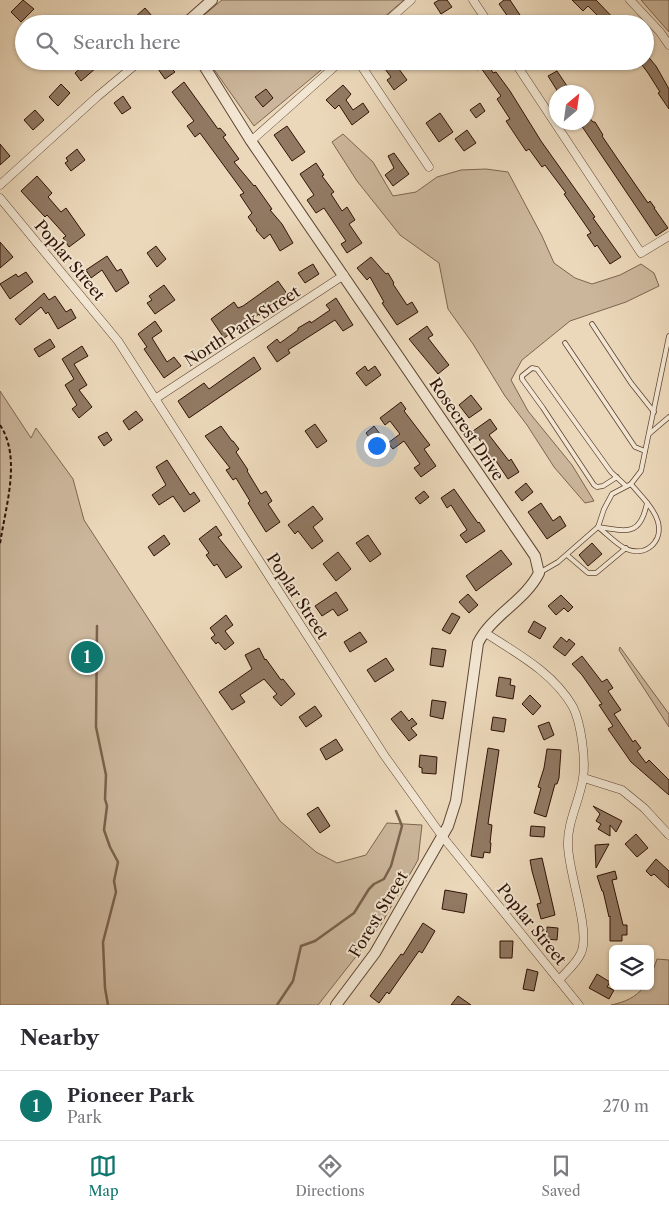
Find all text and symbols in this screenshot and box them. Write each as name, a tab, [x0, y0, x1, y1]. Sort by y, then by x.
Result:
search box	[15, 15, 654, 70]
icon: search	[33, 29, 61, 57]
text: Search here	[73, 31, 181, 54]
north arrow	[549, 85, 594, 130]
street label: Poplar Street	[30, 216, 110, 305]
street label: North Park Street	[181, 281, 304, 371]
street label: Rosecrest Drive	[425, 374, 509, 484]
your location	[364, 433, 390, 459]
street label: Poplar Street	[263, 549, 334, 643]
pin: 1	[71, 638, 103, 676]
street label: Forest Street	[344, 867, 412, 961]
street label: Poplar Street	[493, 879, 571, 969]
map controls	[609, 945, 654, 990]
button: layers	[609, 945, 654, 990]
text: Nearby	[20, 1025, 99, 1050]
text: Pioneer Park	[67, 1084, 194, 1107]
text: 1	[32, 1096, 40, 1116]
text: 270 m	[603, 1096, 649, 1116]
text: Park	[67, 1107, 102, 1127]
tab: Map	[88, 1152, 119, 1200]
tab: Directions	[295, 1152, 365, 1200]
tab: Saved	[542, 1152, 580, 1200]

